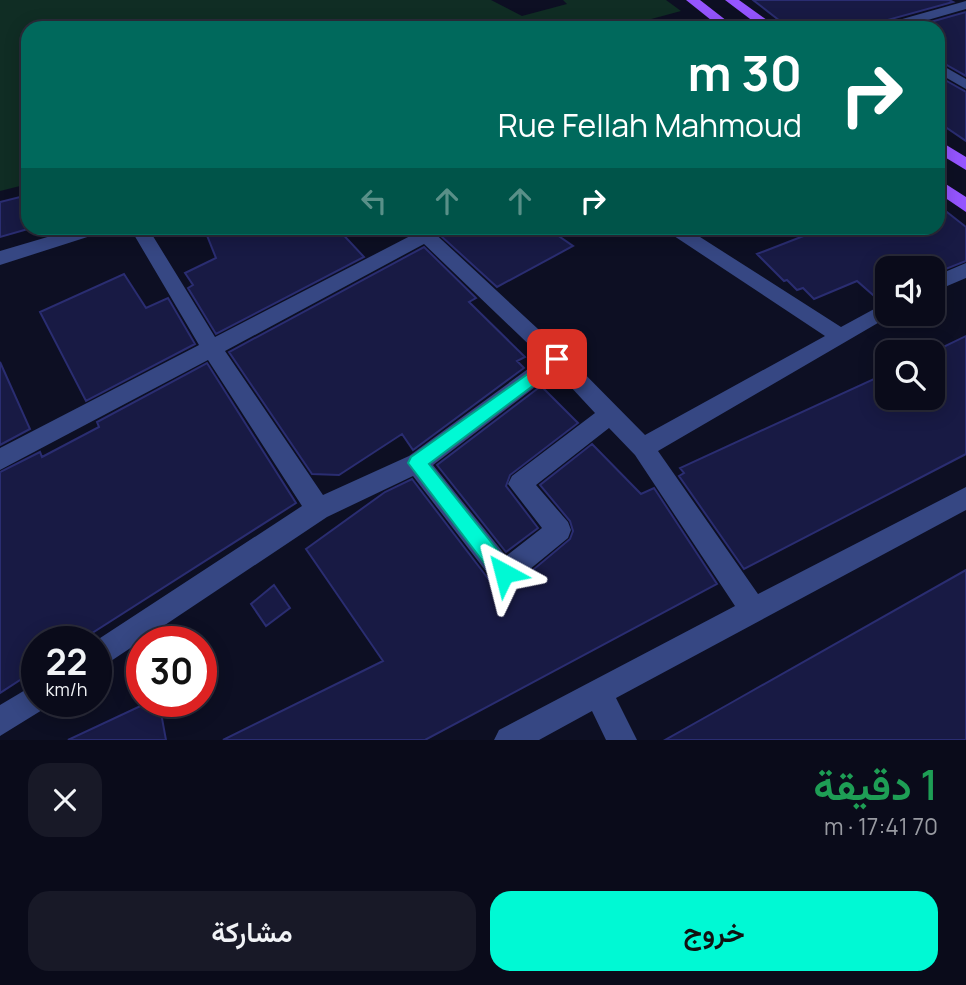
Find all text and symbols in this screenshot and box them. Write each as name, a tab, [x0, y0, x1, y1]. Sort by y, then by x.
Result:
text: 30 m	[687, 39, 802, 106]
icon: right	[826, 49, 917, 140]
text: Rue Fellah Mahmoud	[498, 103, 802, 147]
icon: left	[355, 182, 393, 220]
icon: ahead	[428, 182, 466, 220]
icon: ahead	[501, 182, 539, 220]
icon: right	[574, 182, 612, 220]
map controls	[875, 256, 945, 410]
button: sound	[875, 256, 945, 326]
pin	[527, 329, 587, 389]
icon: arrive	[538, 340, 576, 378]
button: search	[875, 340, 945, 410]
position arrow	[467, 536, 541, 610]
speed limit sign: 30	[126, 626, 217, 717]
text: 22	[46, 638, 87, 686]
text: km/h	[46, 677, 87, 701]
text: 1 دقيقة	[813, 755, 938, 813]
button: close	[28, 763, 102, 837]
text: 70 m · 17:41	[824, 810, 938, 842]
button: مشاركة	[28, 891, 476, 971]
button: خروج	[490, 891, 938, 971]

